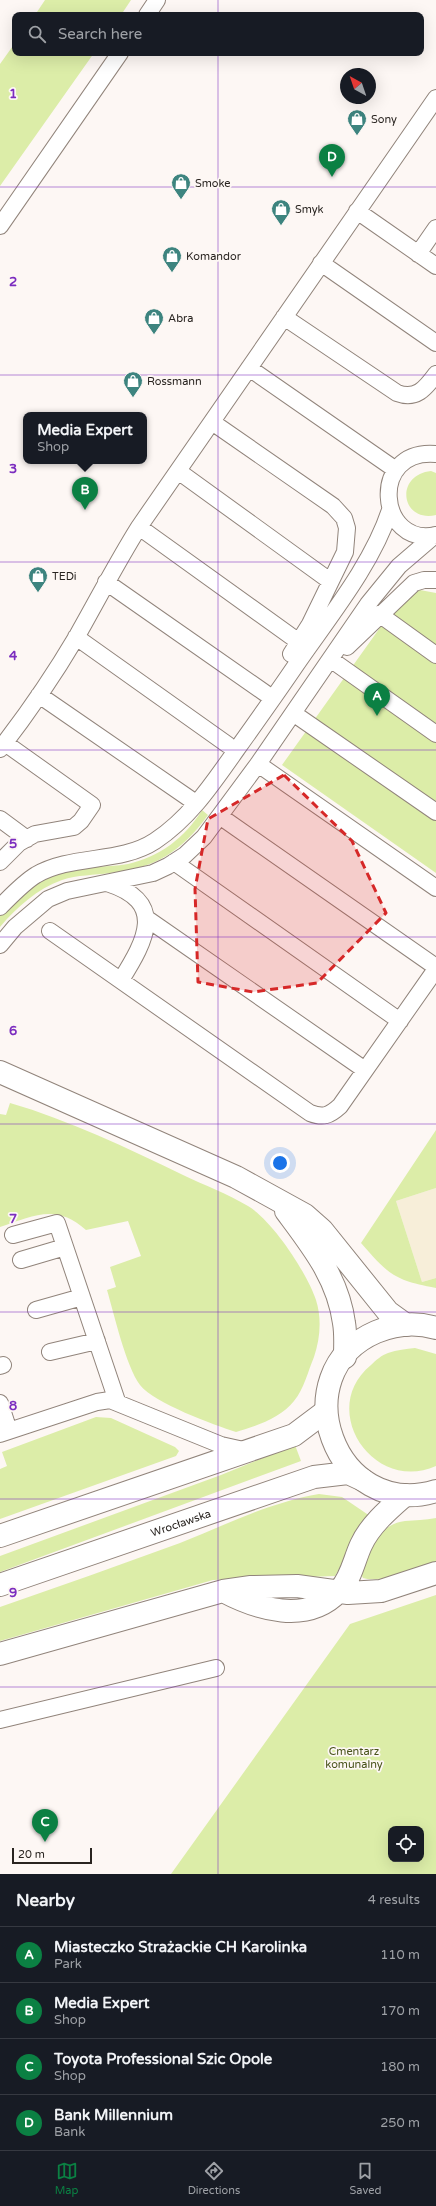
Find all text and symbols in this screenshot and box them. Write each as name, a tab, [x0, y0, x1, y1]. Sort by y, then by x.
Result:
search box	[12, 12, 424, 56]
icon: search	[26, 23, 48, 45]
text: Search here	[58, 25, 142, 43]
north arrow	[340, 68, 376, 104]
text: 1	[9, 86, 17, 102]
shop icon: Sony	[346, 108, 368, 136]
place label: Sony	[371, 113, 397, 126]
pin: D	[319, 144, 345, 177]
shop icon: Smoke	[170, 172, 192, 200]
place label: Smoke	[195, 177, 231, 190]
shop icon: Smyk	[270, 198, 292, 226]
place label: Smyk	[295, 203, 324, 216]
shop icon: Komandor	[161, 245, 183, 273]
place label: Komandor	[186, 250, 242, 263]
text: 2	[9, 274, 17, 290]
shop icon: Abra	[143, 307, 165, 335]
place label: Abra	[168, 312, 193, 325]
shop icon: Rossmann	[122, 370, 144, 398]
place label: Rossmann	[147, 375, 202, 388]
popup	[23, 412, 147, 464]
text: Media Expert	[37, 421, 133, 439]
text: Shop	[37, 439, 69, 455]
text: 3	[9, 461, 17, 477]
pin: B	[72, 477, 98, 510]
shop icon: TEDi	[27, 565, 49, 593]
place label: TEDi	[52, 570, 77, 583]
text: 4	[9, 648, 18, 664]
pin: A	[364, 683, 390, 716]
text: 5	[9, 836, 17, 852]
text: 6	[9, 1023, 17, 1039]
your location	[270, 1153, 290, 1173]
text: 7	[9, 1211, 17, 1227]
text: 8	[9, 1398, 17, 1414]
street label: Wrocławska	[149, 1507, 213, 1540]
text: 9	[9, 1585, 17, 1601]
park label: Cmentarz komunalny	[325, 1745, 383, 1771]
pin: C	[32, 1809, 58, 1842]
map controls	[388, 1826, 424, 1862]
button: locate	[388, 1826, 424, 1862]
scale bar	[12, 1846, 92, 1865]
text: 20 m	[18, 1848, 45, 1861]
text: Nearby	[16, 1890, 75, 1911]
text: 4 results	[368, 1892, 420, 1908]
text: Miasteczko Strażackie CH Karolinka	[54, 1938, 307, 1956]
text: A	[24, 1947, 34, 1963]
text: 110 m	[380, 1947, 420, 1963]
text: Park	[54, 1956, 82, 1972]
text: Media Expert	[54, 1994, 149, 2012]
text: B	[24, 2003, 34, 2019]
text: 170 m	[380, 2003, 420, 2019]
text: Shop	[54, 2012, 86, 2028]
text: Toyota Professional Szic Opole	[54, 2050, 272, 2068]
text: C	[24, 2059, 34, 2075]
text: 180 m	[380, 2059, 420, 2075]
text: Shop	[54, 2068, 86, 2084]
text: Bank Millennium	[54, 2106, 173, 2124]
text: D	[24, 2115, 34, 2131]
text: 250 m	[380, 2115, 420, 2131]
text: Bank	[54, 2124, 85, 2140]
tab: Map	[55, 2160, 78, 2197]
tab: Directions	[188, 2160, 240, 2197]
tab: Saved	[350, 2160, 381, 2197]

